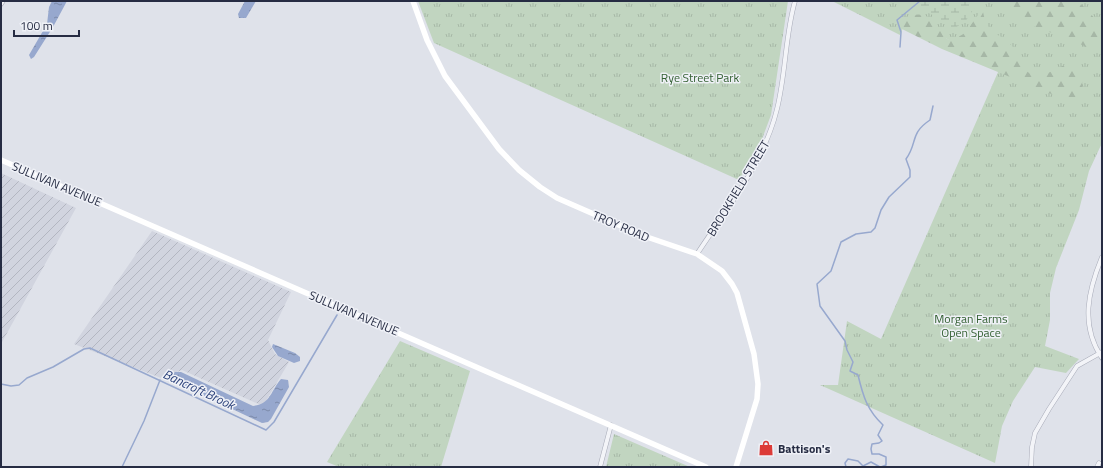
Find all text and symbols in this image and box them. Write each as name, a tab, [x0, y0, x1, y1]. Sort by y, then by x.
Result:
scale bar	[14, 12, 79, 38]
text: 100 m	[20, 16, 53, 35]
park label: Rye Street Park	[661, 68, 739, 87]
street label: BROOKFIELD STREET	[702, 136, 775, 240]
street label: SULLIVAN AVENUE	[9, 156, 105, 212]
street label: TROY ROAD	[589, 205, 653, 247]
street label: SULLIVAN AVENUE	[306, 285, 402, 341]
park label: Morgan Farms Open Space	[934, 309, 1008, 342]
water label: Bancroft Brook	[160, 364, 240, 415]
shop icon: Battison's	[757, 439, 775, 457]
place label: Battison's	[778, 439, 831, 458]

